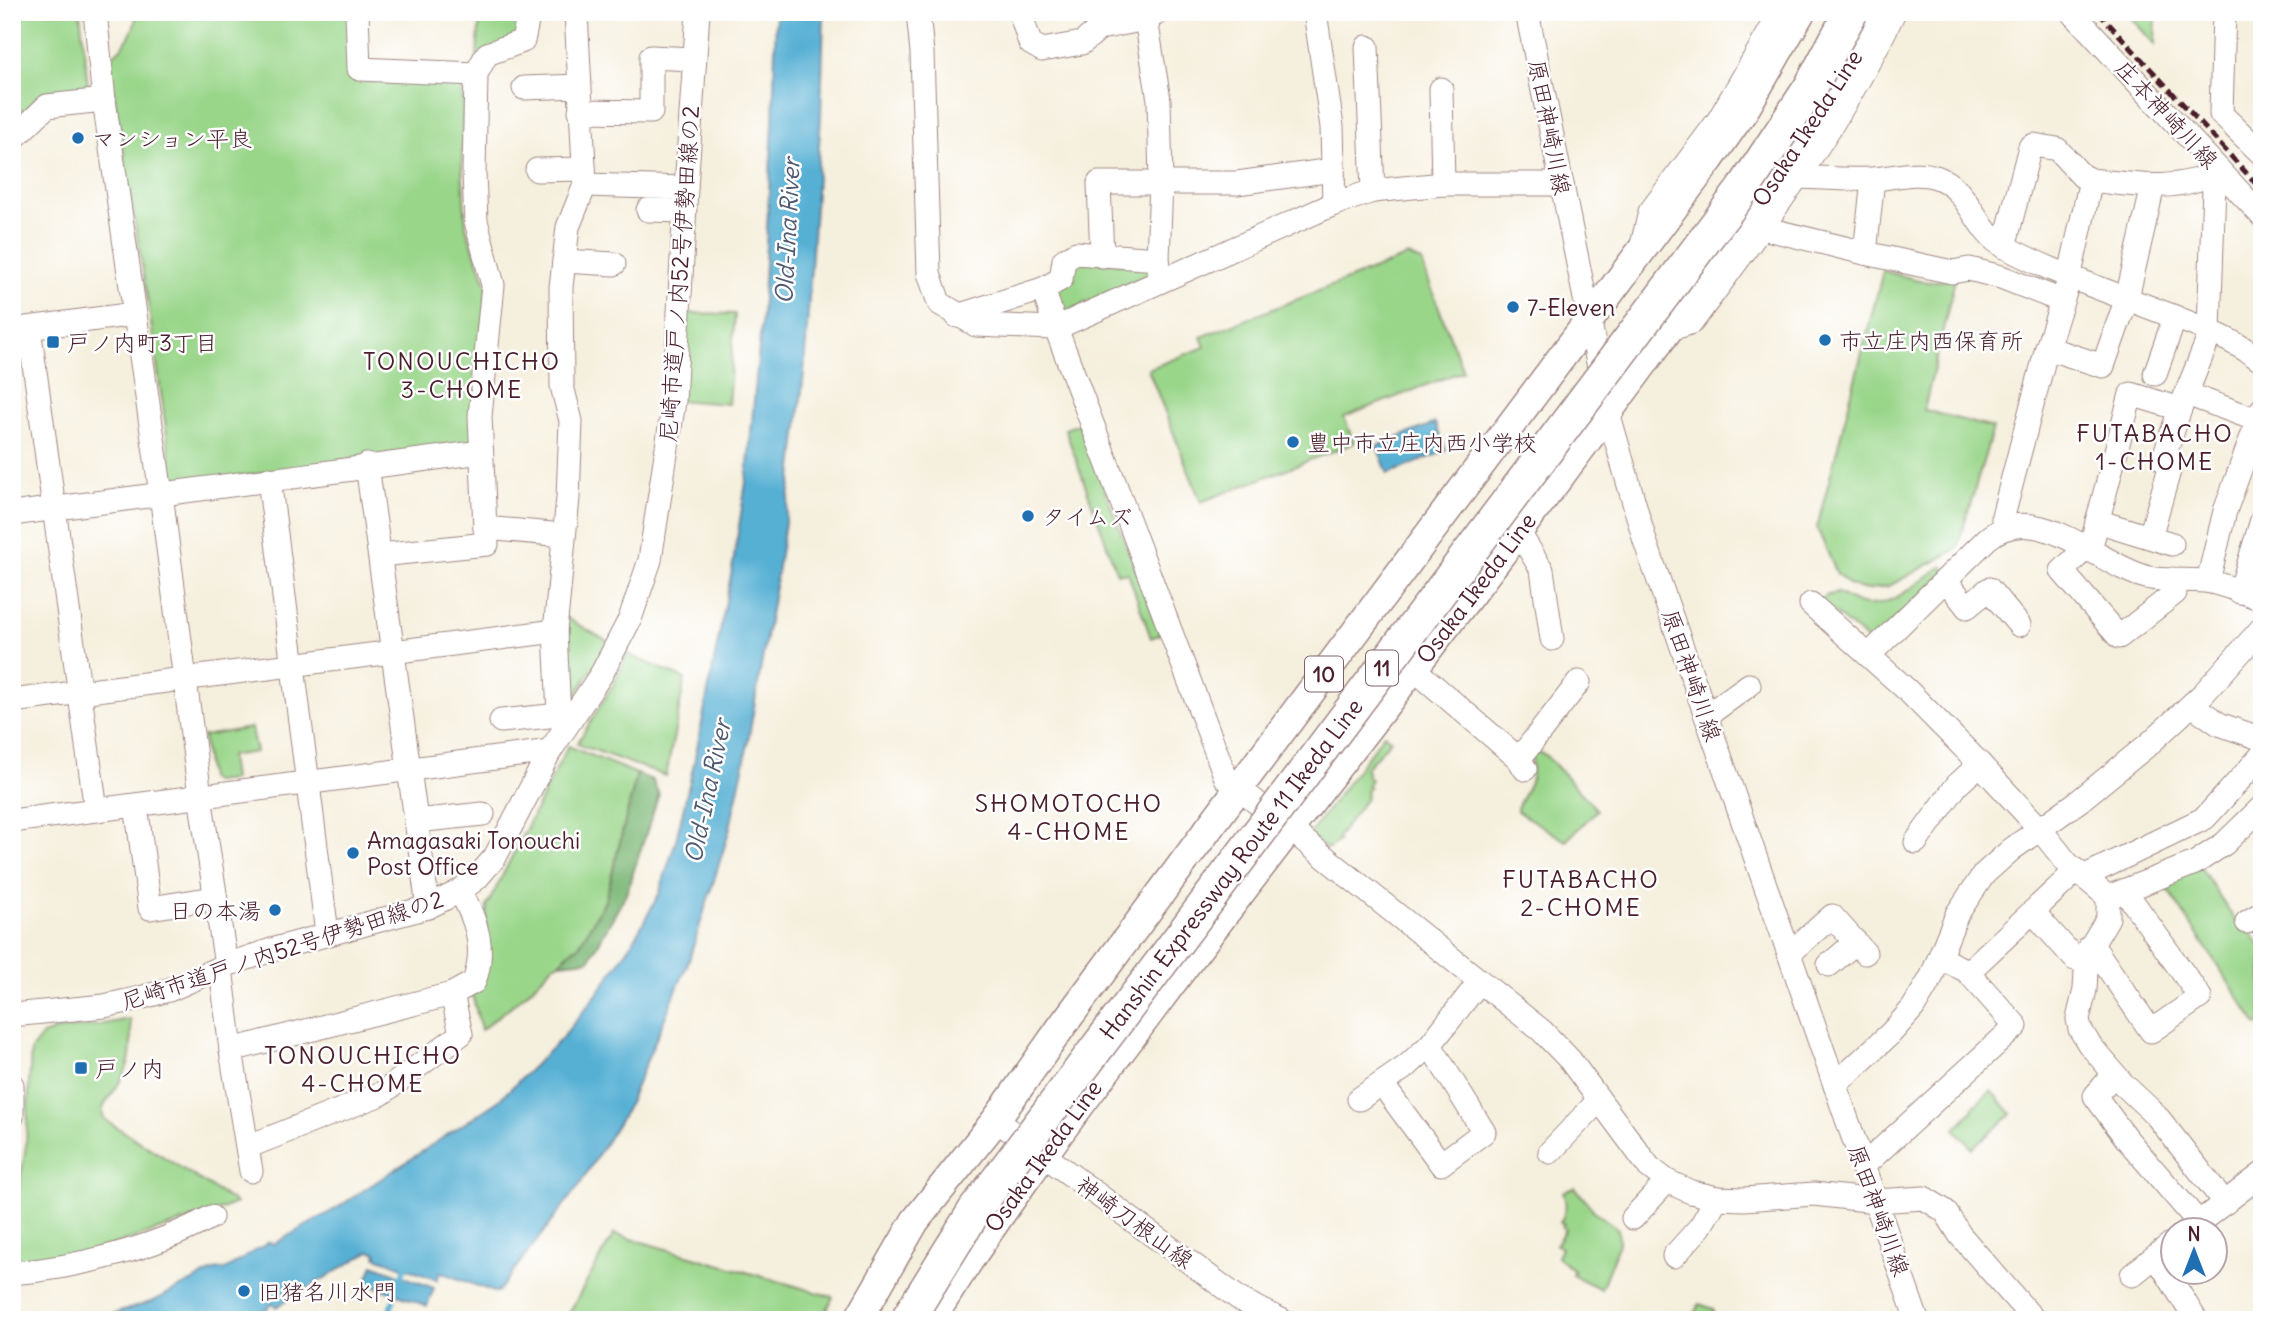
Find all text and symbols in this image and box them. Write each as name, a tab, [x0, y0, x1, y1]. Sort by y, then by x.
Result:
street label: Osaka Ikeda Line	[1746, 44, 1868, 212]
street label: 庄本神崎川線	[2109, 54, 2225, 174]
street label: 原田神崎川線	[1523, 57, 1577, 197]
street label: 尼崎市道戸ノ内52号伊勢田線の2	[653, 105, 705, 443]
place label: マンション平良	[92, 124, 252, 153]
marker: マンション平良	[70, 130, 86, 146]
water label: Old-Ina River	[768, 154, 806, 305]
place label: 7-Eleven	[1527, 293, 1615, 322]
marker: 7-Eleven	[1505, 299, 1521, 315]
place label: 市立庄内西保育所	[1839, 326, 2023, 355]
place label: 戸ノ内町3丁目	[67, 328, 218, 357]
marker: 市立庄内西保育所	[1817, 332, 1833, 348]
marker: 戸ノ内町3丁目	[45, 334, 61, 350]
district label: TONOUCHICHO 3-CHOME	[363, 346, 561, 404]
district label: FUTABACHO 1-CHOME	[2076, 418, 2234, 476]
place label: 豊中市立庄内西小学校	[1307, 428, 1537, 457]
marker: 豊中市立庄内西小学校	[1285, 434, 1301, 450]
place label: タイムズ	[1042, 502, 1132, 531]
street label: Osaka Ikeda Line	[1410, 507, 1542, 669]
marker: タイムズ	[1020, 508, 1036, 524]
street label: 原田神崎川線	[1656, 605, 1728, 745]
road number: 11	[1366, 650, 1398, 686]
road number: 10	[1305, 656, 1343, 692]
street label: Hanshin Expressway Route 11 Ikeda Line	[1093, 693, 1369, 1045]
water label: Old-Ina River	[677, 713, 737, 865]
district label: SHOMOTOCHO 4-CHOME	[975, 788, 1163, 846]
place label: Amagasaki Tonouchi Post Office	[367, 826, 580, 881]
marker: Amagasaki Tonouchi Post Office	[345, 845, 361, 861]
district label: FUTABACHO 2-CHOME	[1502, 864, 1660, 922]
street label: 尼崎市道戸ノ内52号伊勢田線の2	[117, 884, 447, 1016]
place label: 日の本湯	[169, 896, 261, 925]
marker: 日の本湯	[267, 902, 283, 918]
district label: TONOUCHICHO 4-CHOME	[264, 1040, 462, 1098]
place label: 戸ノ内	[95, 1054, 164, 1083]
marker: 戸ノ内	[73, 1060, 89, 1076]
street label: Osaka Ikeda Line	[978, 1074, 1108, 1238]
street label: 原田神崎川線	[1842, 1140, 1916, 1280]
street label: 神崎刀根山線	[1071, 1170, 1199, 1274]
north arrow	[2158, 1216, 2228, 1286]
text: N	[2187, 1222, 2201, 1246]
place label: 旧猪名川水門	[258, 1277, 396, 1306]
marker: 旧猪名川水門	[236, 1283, 252, 1299]

